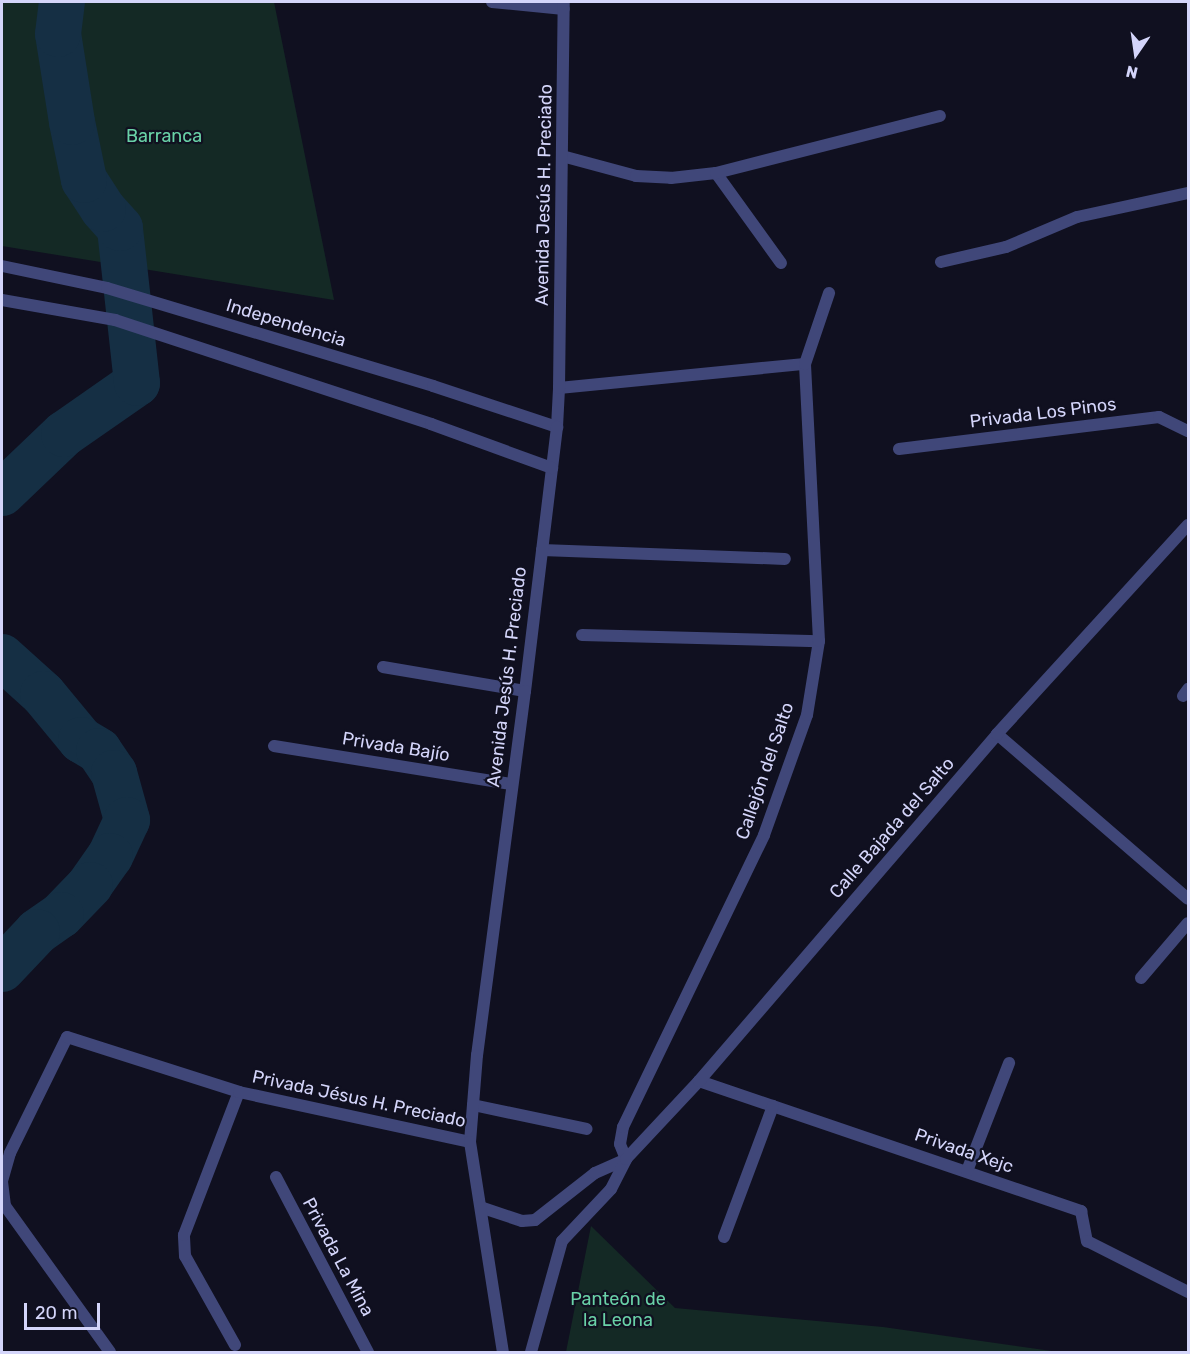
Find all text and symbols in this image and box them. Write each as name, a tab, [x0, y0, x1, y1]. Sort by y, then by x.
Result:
north arrow	[1106, 24, 1166, 84]
text: N	[1124, 61, 1140, 83]
street label: Avenida Jesús H. Preciado	[531, 84, 557, 306]
park label: Barranca	[126, 125, 202, 147]
street label: Independencia	[223, 295, 349, 351]
street label: Privada Los Pinos	[968, 393, 1118, 433]
street label: Avenida Jesús H. Preciado	[483, 566, 531, 788]
street label: Callejón del Salto	[731, 700, 799, 842]
street label: Privada Bajío	[341, 728, 451, 766]
street label: Calle Bajada del Salto	[825, 753, 959, 903]
street label: Privada Jésus H. Preciado	[250, 1066, 468, 1132]
street label: Privada Xejc	[912, 1124, 1016, 1178]
street label: Privada La Mina	[298, 1194, 378, 1320]
park label: Panteón de la Leona	[570, 1289, 666, 1332]
scale bar	[27, 1291, 104, 1329]
text: 20 m	[35, 1302, 77, 1324]

